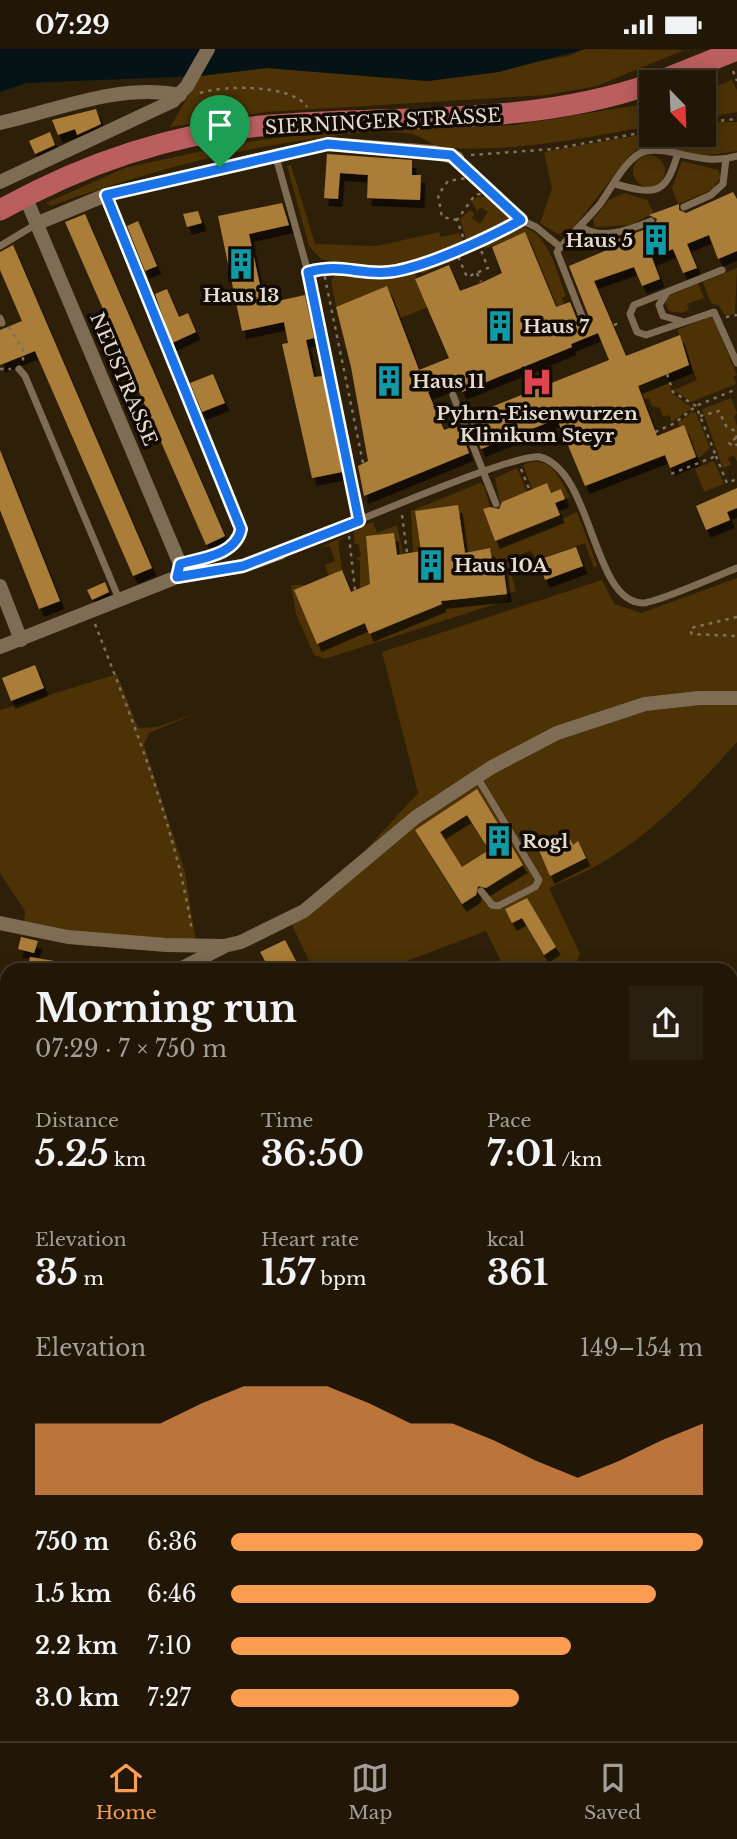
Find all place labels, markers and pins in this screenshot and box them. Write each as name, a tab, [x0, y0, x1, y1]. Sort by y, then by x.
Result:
pin	[190, 95, 250, 167]
building icon: Haus 5	[639, 223, 673, 257]
place label: Haus 5	[565, 229, 633, 252]
building icon: Haus 13	[224, 247, 258, 281]
place label: Haus 13	[203, 284, 279, 307]
building icon: Haus 7	[483, 309, 517, 343]
place label: Haus 7	[523, 315, 590, 338]
building icon: Haus 11	[372, 364, 406, 398]
hospital icon: Pyhrn-Eisenwurzen Klinikum Steyr	[520, 365, 554, 399]
place label: Haus 11	[412, 370, 485, 393]
place label: Pyhrn-Eisenwurzen Klinikum Steyr	[436, 402, 638, 447]
building icon: Haus 10A	[414, 548, 448, 582]
place label: Haus 10A	[454, 554, 548, 577]
building icon: Rogl	[482, 824, 516, 858]
place label: Rogl	[522, 830, 568, 853]

